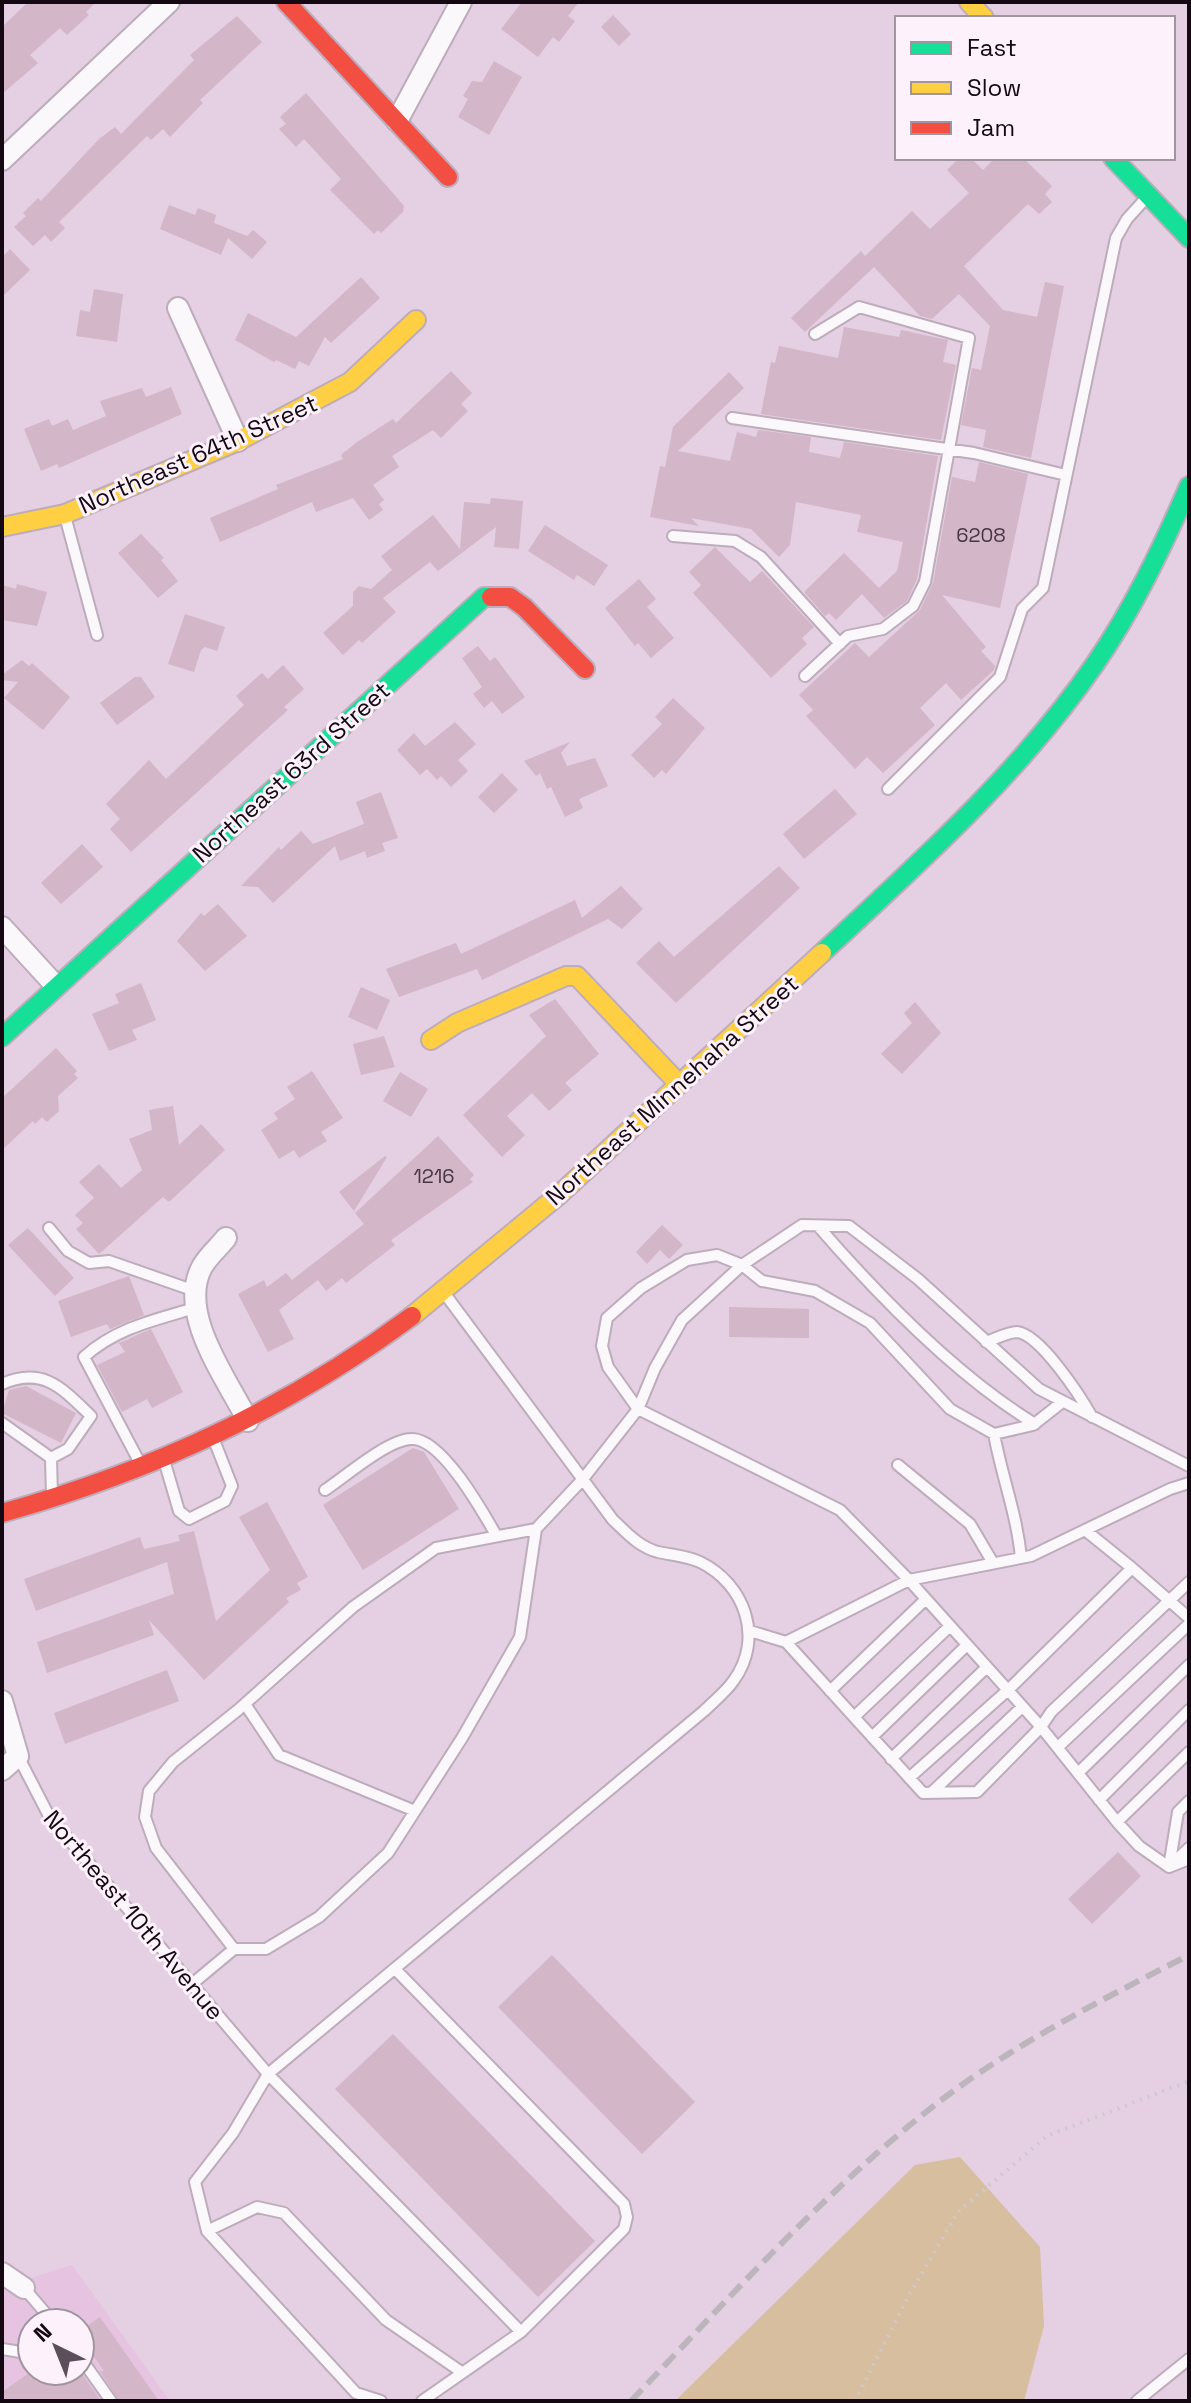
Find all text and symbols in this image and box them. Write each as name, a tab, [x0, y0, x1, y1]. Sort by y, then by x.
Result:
legend	[895, 16, 1175, 160]
text: Fast	[967, 32, 1017, 63]
text: Slow	[967, 72, 1021, 103]
text: Jam	[967, 112, 1015, 143]
street label: Northeast 64th Street	[74, 387, 322, 521]
house number: 6208	[956, 522, 1006, 548]
street label: Northeast 63rd Street	[186, 675, 396, 869]
street label: Northeast Minnehaha Street	[539, 968, 805, 1212]
house number: 1216	[413, 1163, 455, 1189]
street label: Northeast 10th Avenue	[37, 1804, 231, 2026]
north arrow	[16, 2307, 96, 2387]
text: N	[27, 2317, 57, 2348]

